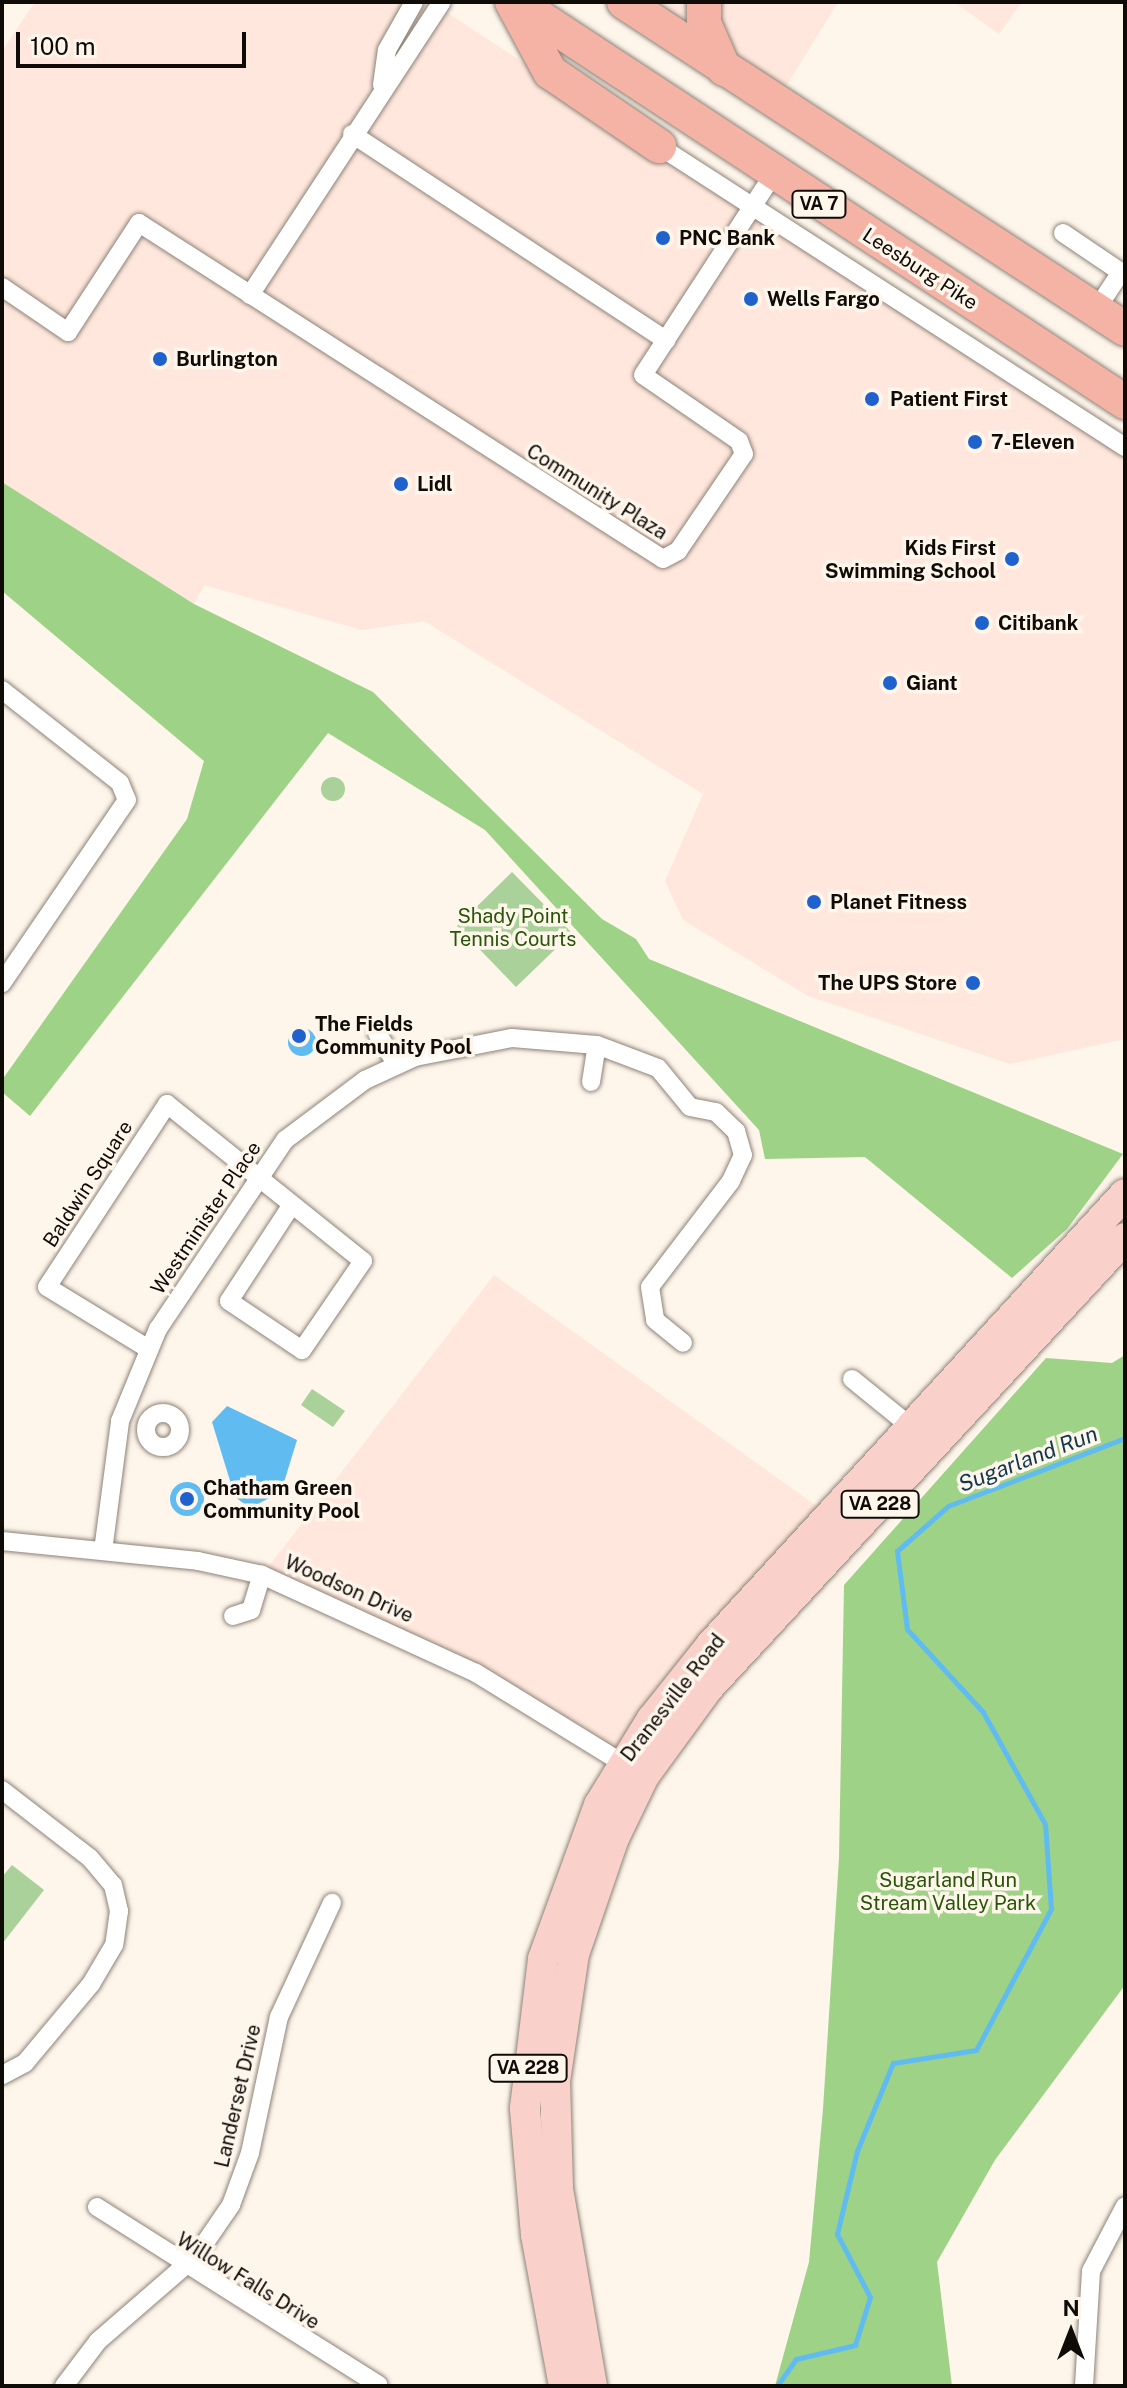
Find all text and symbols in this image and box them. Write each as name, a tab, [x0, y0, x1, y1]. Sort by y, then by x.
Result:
scale bar	[20, 16, 250, 66]
text: 100 m	[30, 32, 96, 60]
road number: VA 7	[791, 190, 847, 218]
street label: Leesburg Pike	[858, 223, 982, 315]
place label: PNC Bank	[679, 226, 775, 250]
marker: PNC Bank	[654, 229, 672, 247]
place label: Wells Fargo	[767, 287, 880, 311]
marker: Wells Fargo	[742, 290, 760, 308]
place label: Burlington	[176, 347, 278, 371]
marker: Burlington	[151, 350, 169, 368]
place label: Patient First	[890, 387, 1008, 411]
marker: Patient First	[861, 388, 883, 410]
place label: 7-Eleven	[991, 430, 1075, 454]
marker: 7-Eleven	[966, 433, 984, 451]
street label: Community Plaza	[522, 439, 672, 545]
place label: Lidl	[417, 472, 453, 496]
marker: Lidl	[392, 475, 410, 493]
place label: Kids First Swimming School	[825, 536, 996, 583]
marker: Kids First Swimming School	[1003, 550, 1021, 568]
place label: Citibank	[998, 611, 1078, 635]
marker: Citibank	[973, 614, 991, 632]
place label: Giant	[906, 671, 958, 695]
marker: Giant	[881, 674, 899, 692]
place label: Planet Fitness	[830, 890, 967, 914]
marker: Planet Fitness	[805, 893, 823, 911]
park label: Shady Point Tennis Courts	[450, 904, 576, 951]
place label: The UPS Store	[818, 971, 957, 995]
marker: The UPS Store	[964, 974, 982, 992]
place label: The Fields Community Pool	[315, 1012, 472, 1059]
marker: The Fields Community Pool	[290, 1027, 308, 1045]
street label: Baldwin Square	[38, 1116, 138, 1252]
street label: Westminister Place	[146, 1137, 266, 1299]
water label: Sugarland Run	[955, 1420, 1101, 1498]
place label: Chatham Green Community Pool	[203, 1476, 360, 1523]
marker: Chatham Green Community Pool	[178, 1490, 196, 1508]
road number: VA 228	[840, 1490, 920, 1518]
street label: Woodson Drive	[281, 1550, 417, 1628]
street label: Dranesville Road	[616, 1629, 730, 1767]
park label: Sugarland Run Stream Valley Park	[859, 1868, 1037, 1915]
street label: Landerset Drive	[210, 2022, 266, 2170]
road number: VA 228	[488, 2054, 568, 2082]
street label: Willow Falls Drive	[172, 2227, 324, 2335]
north arrow	[1031, 2292, 1111, 2372]
text: N	[1062, 2295, 1080, 2321]

